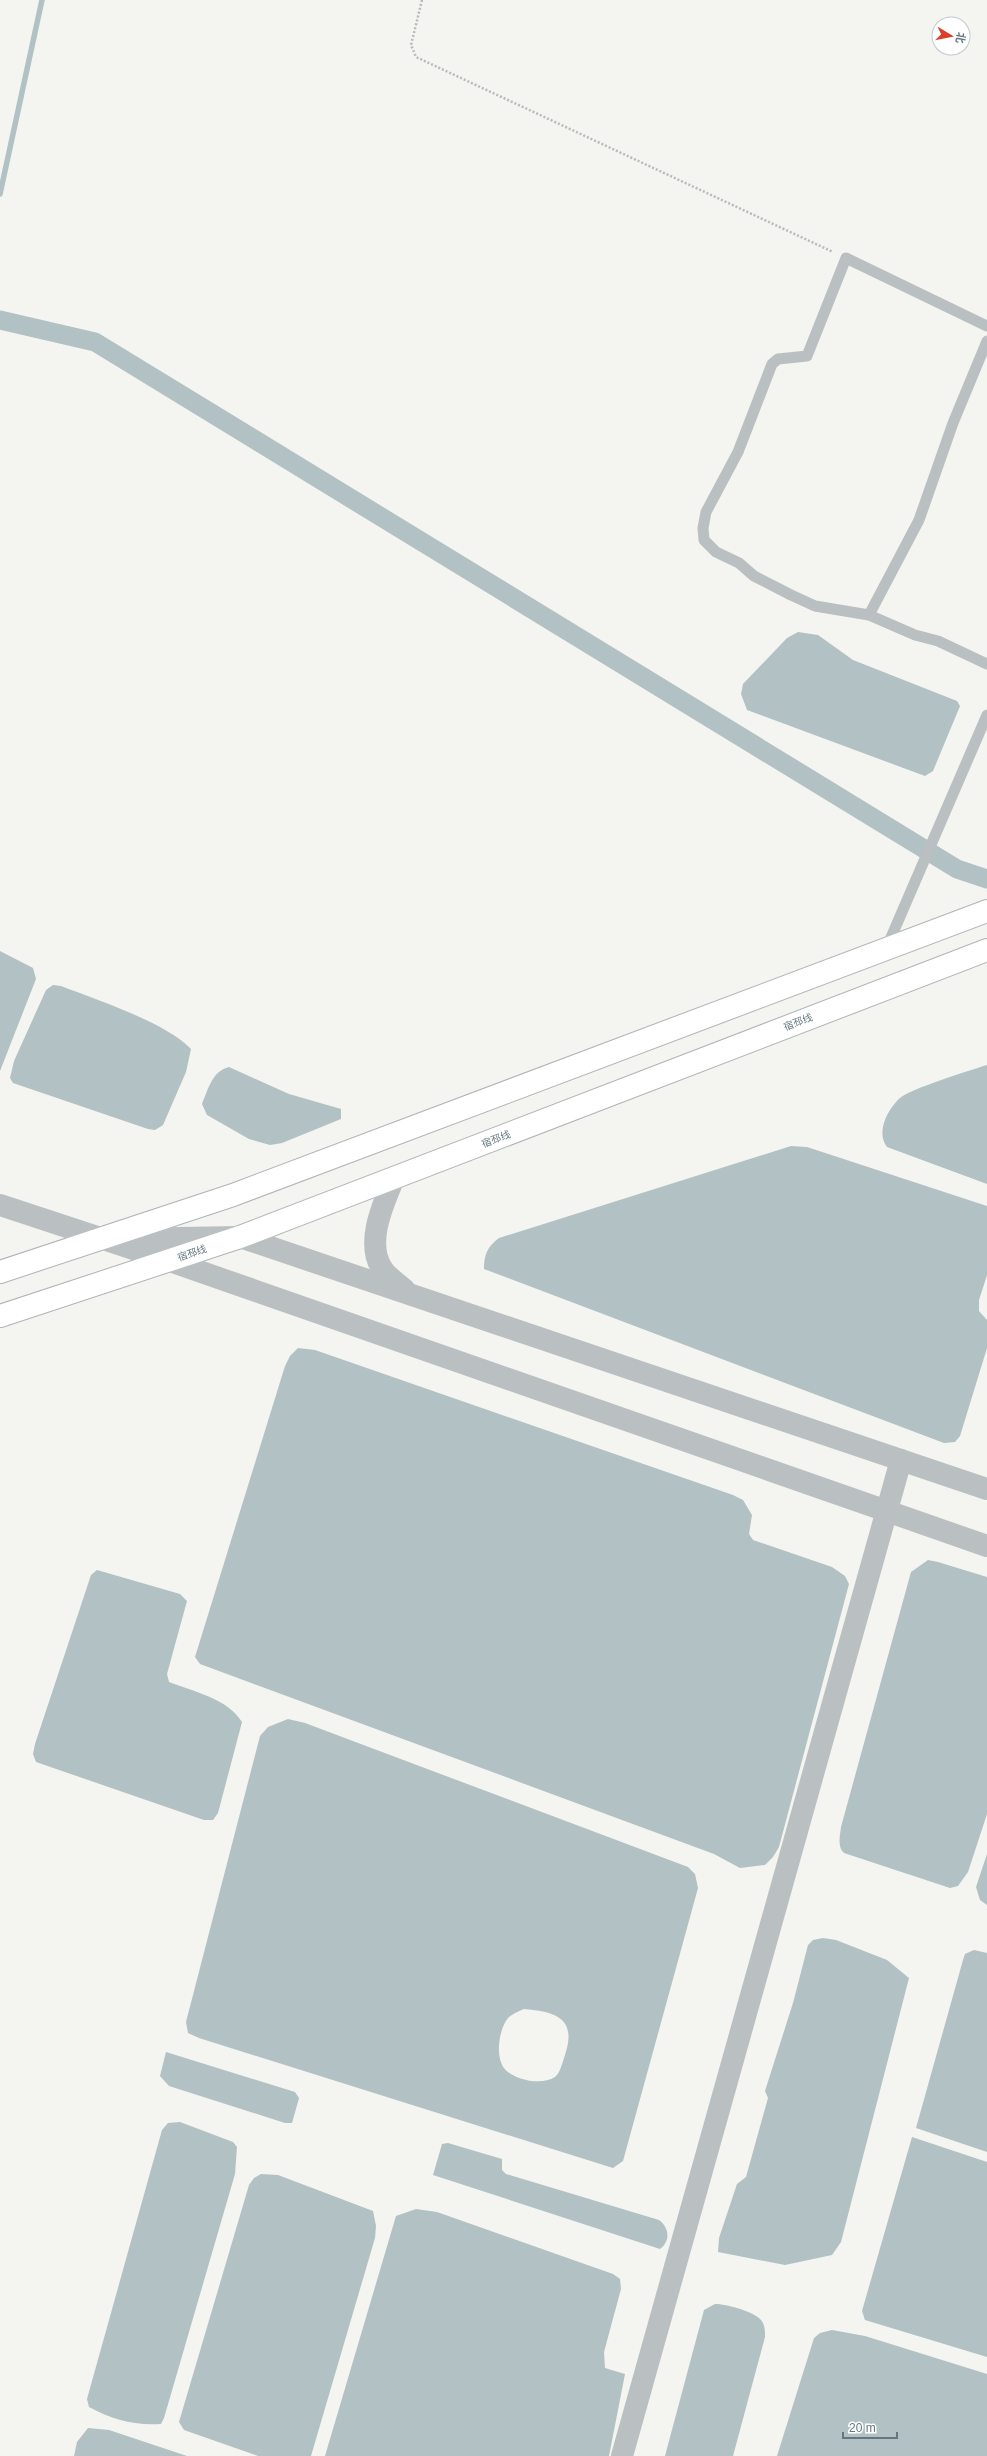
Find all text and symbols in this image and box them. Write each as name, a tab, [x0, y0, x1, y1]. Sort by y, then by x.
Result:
north arrow	[931, 16, 971, 56]
text: 北	[954, 31, 968, 44]
street label: 宿邳线	[782, 1011, 814, 1033]
street label: 宿邳线	[480, 1128, 512, 1150]
street label: 宿邳线	[176, 1243, 208, 1263]
scale bar	[843, 2414, 897, 2440]
text: 20 m	[849, 2421, 876, 2435]

